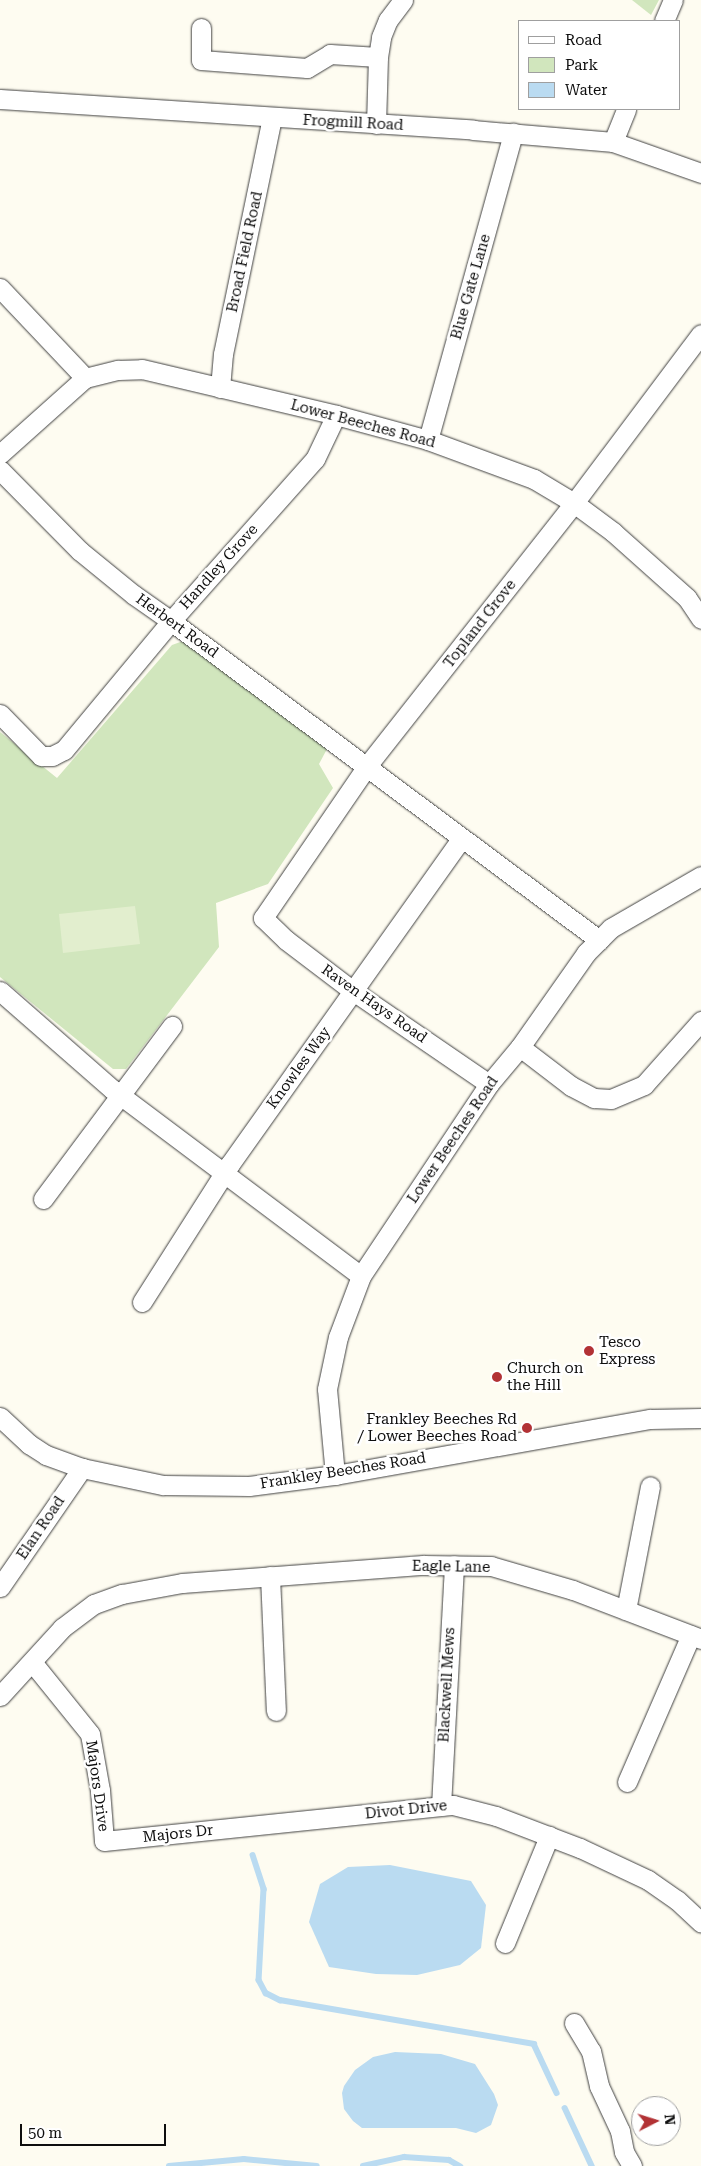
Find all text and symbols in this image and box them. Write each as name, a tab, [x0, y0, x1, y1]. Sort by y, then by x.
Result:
legend	[518, 20, 681, 110]
text: Road	[565, 31, 602, 49]
text: Park	[565, 56, 598, 74]
text: Water	[565, 81, 607, 99]
street label: Frogmill Road	[302, 111, 404, 135]
street label: Broad Field Road	[223, 190, 267, 314]
street label: Blue Gate Lane	[447, 232, 495, 342]
street label: Lower Beeches Road	[289, 396, 437, 452]
street label: Handley Grove	[176, 521, 262, 613]
street label: Topland Grove	[440, 576, 520, 672]
street label: Herbert Road	[132, 590, 222, 662]
street label: Raven Hays Road	[318, 961, 430, 1047]
street label: Knowles Way	[263, 1024, 335, 1112]
street label: Lower Beeches Road	[404, 1073, 502, 1207]
place label: Tesco Express	[599, 1333, 655, 1368]
marker: Tesco Express	[583, 1345, 595, 1357]
place label: Church on the Hill	[507, 1359, 583, 1394]
marker: Church on the Hill	[491, 1371, 503, 1383]
place label: Frankley Beeches Rd / Lower Beeches Road	[358, 1410, 517, 1445]
marker: Frankley Beeches Rd / Lower Beeches Road	[521, 1422, 533, 1434]
street label: Frankley Beeches Road	[259, 1449, 427, 1493]
street label: Elan Road	[13, 1493, 69, 1563]
street label: Eagle Lane	[412, 1557, 490, 1577]
street label: Blackwell Mews	[435, 1627, 459, 1743]
street label: Majors Drive	[82, 1739, 112, 1833]
street label: Divot Drive	[364, 1797, 448, 1823]
street label: Majors Dr	[142, 1821, 214, 1847]
north arrow	[631, 2096, 681, 2146]
scale bar	[22, 2114, 169, 2146]
text: N	[662, 2114, 678, 2126]
text: 50 m	[28, 2124, 62, 2142]

